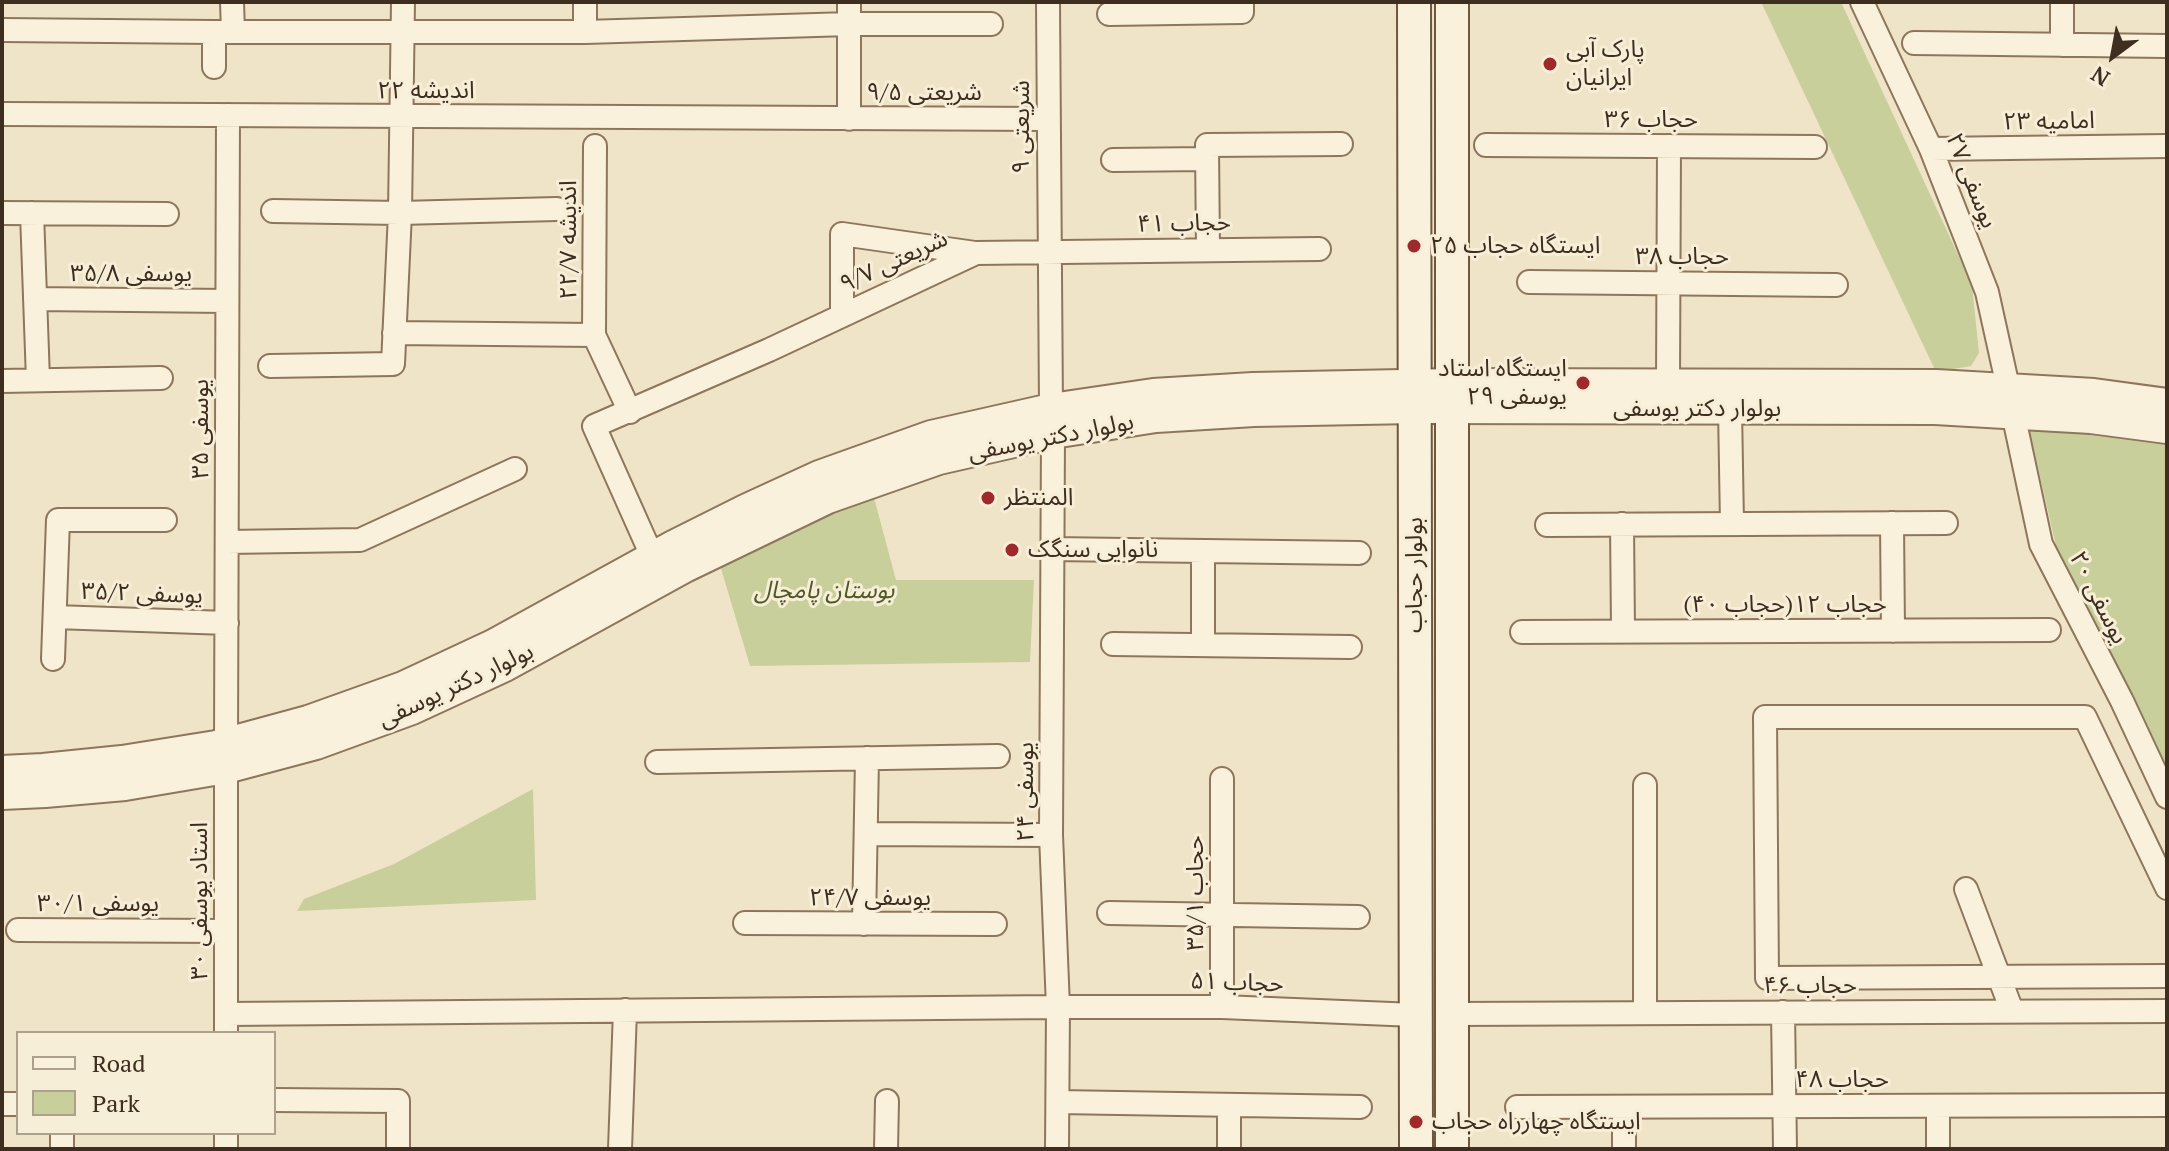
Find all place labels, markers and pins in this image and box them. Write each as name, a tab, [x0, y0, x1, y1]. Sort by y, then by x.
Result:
place label: پارک آبی ایرانیان	[1566, 36, 1645, 92]
marker: پارک آبی ایرانیان	[1541, 55, 1559, 73]
place label: ایستگاه حجاب ۲۵	[1430, 232, 1600, 260]
marker: ایستگاه حجاب ۲۵	[1405, 237, 1423, 255]
place label: ایستگاه استاد یوسفی ۲۹	[1438, 355, 1567, 411]
marker: ایستگاه استاد یوسفی ۲۹	[1574, 374, 1592, 392]
place label: المنتظر	[1004, 484, 1074, 512]
marker: المنتظر	[979, 489, 997, 507]
place label: نانوایی سنگک	[1028, 536, 1158, 564]
marker: نانوایی سنگک	[1003, 541, 1021, 559]
place label: ایستگاه چهارراه حجاب	[1432, 1108, 1641, 1136]
marker: ایستگاه چهارراه حجاب	[1407, 1113, 1425, 1131]

